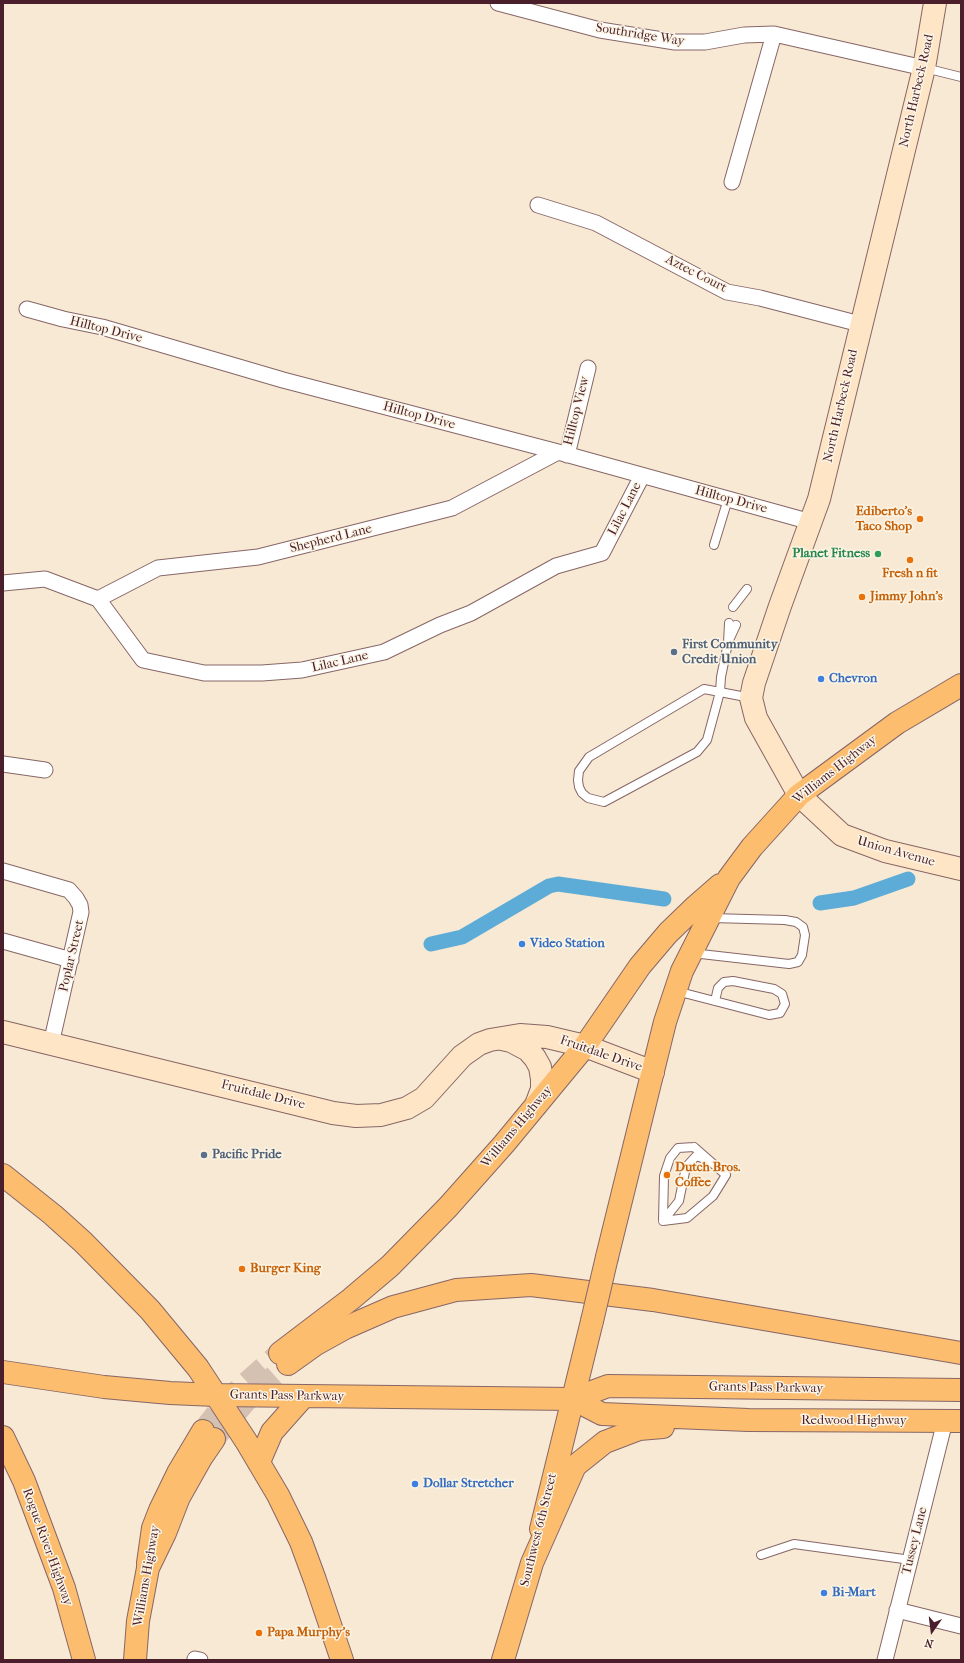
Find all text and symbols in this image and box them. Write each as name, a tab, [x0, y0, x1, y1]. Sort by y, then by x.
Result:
street label: Southridge Way	[595, 20, 685, 50]
street label: North Harbeck Road	[896, 33, 938, 149]
street label: Aztec Court	[663, 252, 729, 296]
street label: Hilltop Drive	[68, 313, 144, 347]
street label: North Harbeck Road	[820, 348, 862, 464]
street label: Hilltop View	[561, 375, 593, 447]
street label: Hilltop Drive	[381, 399, 457, 433]
street label: Lilac Lane	[605, 480, 645, 538]
street label: Hilltop Drive	[693, 483, 769, 517]
place label: Ediberto's Taco Shop	[856, 504, 912, 535]
marker: Ediberto's Taco Shop	[915, 514, 925, 524]
street label: Shepherd Lane	[288, 521, 374, 557]
place label: Planet Fitness	[792, 546, 870, 562]
marker: Planet Fitness	[873, 549, 883, 559]
marker: Fresh n fit	[905, 555, 915, 565]
place label: Fresh n fit	[882, 566, 938, 582]
place label: Jimmy John's	[870, 589, 943, 605]
marker: Jimmy John's	[857, 592, 867, 602]
place label: First Community Credit Union	[682, 637, 778, 668]
marker: First Community Credit Union	[669, 647, 679, 657]
street label: Lilac Lane	[310, 648, 370, 676]
place label: Chevron	[829, 671, 877, 687]
marker: Chevron	[816, 674, 826, 684]
street label: Williams Highway	[790, 732, 880, 808]
street label: Union Avenue	[855, 833, 937, 871]
street label: Poplar Street	[56, 919, 88, 993]
place label: Video Station	[530, 936, 605, 952]
marker: Video Station	[517, 939, 527, 949]
street label: Fruitdale Drive	[558, 1033, 644, 1075]
street label: Fruitdale Drive	[219, 1077, 307, 1113]
street label: Williams Highway	[478, 1083, 556, 1171]
place label: Pacific Pride	[212, 1147, 282, 1163]
marker: Pacific Pride	[199, 1150, 209, 1160]
place label: Dutch Bros. Coffee	[675, 1160, 740, 1191]
marker: Dutch Bros. Coffee	[662, 1170, 672, 1180]
place label: Burger King	[250, 1261, 321, 1277]
marker: Burger King	[237, 1264, 247, 1274]
street label: Grants Pass Parkway	[709, 1379, 823, 1397]
street label: Grants Pass Parkway	[230, 1387, 344, 1405]
street label: Redwood Highway	[801, 1413, 907, 1429]
street label: Southwest 6th Street	[517, 1472, 561, 1588]
place label: Dollar Stretcher	[423, 1476, 514, 1492]
marker: Dollar Stretcher	[410, 1479, 420, 1489]
street label: Rogue River Highway	[18, 1486, 76, 1608]
street label: Tussey Lane	[899, 1506, 931, 1576]
street label: Williams Highway	[130, 1524, 164, 1628]
place label: Bi-Mart	[832, 1585, 876, 1601]
marker: Bi-Mart	[819, 1588, 829, 1598]
north arrow	[912, 1611, 952, 1651]
place label: Papa Murphy's	[267, 1625, 350, 1641]
marker: Papa Murphy's	[254, 1628, 264, 1638]
text: N	[923, 1636, 935, 1650]

